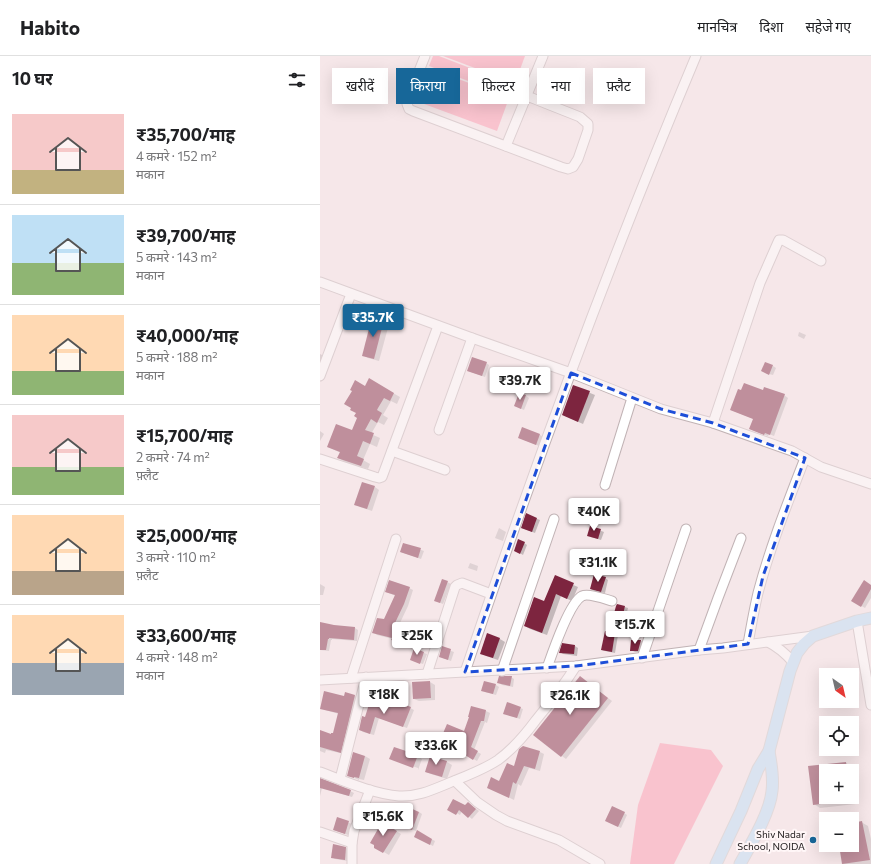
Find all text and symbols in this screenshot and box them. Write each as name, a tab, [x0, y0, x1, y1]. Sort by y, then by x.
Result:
text: Habito	[20, 16, 80, 39]
text: मानचित्र	[697, 18, 737, 35]
text: दिशा	[759, 18, 783, 35]
text: सहेजे गए	[805, 18, 851, 35]
text: 10 घर	[12, 68, 53, 89]
chip: खरीदें	[332, 68, 388, 104]
chip: किराया	[396, 68, 460, 104]
chip: फ़िल्टर	[468, 68, 529, 104]
chip: नया	[537, 68, 585, 104]
chip: फ़्लैट	[593, 68, 645, 104]
icon: filters	[286, 69, 308, 91]
text: ₹35,700/माह	[136, 124, 235, 145]
icon: home	[44, 130, 92, 178]
text: 4 कमरे · 152 m²	[136, 148, 217, 164]
text: मकान	[136, 166, 164, 182]
text: ₹39,700/माह	[136, 225, 236, 246]
icon: home	[44, 231, 92, 279]
text: 5 कमरे · 143 m²	[136, 249, 217, 265]
text: मकान	[136, 267, 164, 283]
pin: ₹35.7K	[340, 304, 406, 338]
text: ₹35.7K	[352, 309, 394, 325]
text: ₹40,000/माह	[136, 325, 238, 346]
icon: home	[44, 331, 92, 379]
text: 5 कमरे · 188 m²	[136, 349, 217, 365]
text: मकान	[136, 367, 164, 383]
pin: ₹39.7K	[487, 367, 553, 401]
text: ₹39.7K	[499, 372, 542, 388]
text: ₹15,700/माह	[136, 425, 233, 446]
icon: home	[44, 431, 92, 479]
text: 2 कमरे · 74 m²	[136, 449, 210, 465]
text: फ़्लैट	[136, 467, 159, 483]
pin: ₹40K	[570, 498, 618, 532]
text: ₹40K	[577, 503, 611, 519]
text: ₹25,000/माह	[136, 525, 237, 546]
icon: home	[44, 531, 92, 579]
text: 3 कमरे · 110 m²	[136, 549, 216, 565]
pin: ₹31.1K	[565, 549, 631, 583]
text: ₹31.1K	[579, 554, 617, 570]
text: फ़्लैट	[136, 567, 159, 583]
pin: ₹15.7K	[602, 611, 668, 645]
text: ₹15.7K	[615, 616, 655, 632]
pin: ₹25K	[393, 622, 441, 656]
text: ₹33,600/माह	[136, 625, 236, 646]
text: ₹25K	[401, 627, 433, 643]
icon: home	[44, 631, 92, 679]
text: 4 कमरे · 148 m²	[136, 649, 218, 665]
text: मकान	[136, 667, 164, 683]
north arrow	[819, 668, 859, 708]
map controls	[819, 668, 859, 852]
pin: ₹18K	[360, 681, 408, 715]
pin: ₹26.1K	[537, 682, 603, 716]
text: ₹18K	[368, 686, 400, 702]
text: ₹26.1K	[550, 687, 590, 703]
button: locate	[819, 716, 859, 756]
pin: ₹33.6K	[403, 732, 469, 766]
text: ₹33.6K	[414, 737, 458, 753]
button: +	[819, 764, 859, 804]
pin: ₹15.6K	[350, 803, 416, 837]
text: ₹15.6K	[362, 808, 404, 824]
button: −	[819, 812, 859, 852]
place label: Shiv Nadar School, NOIDA	[737, 828, 805, 852]
marker: Shiv Nadar School, NOIDA	[808, 835, 818, 845]

